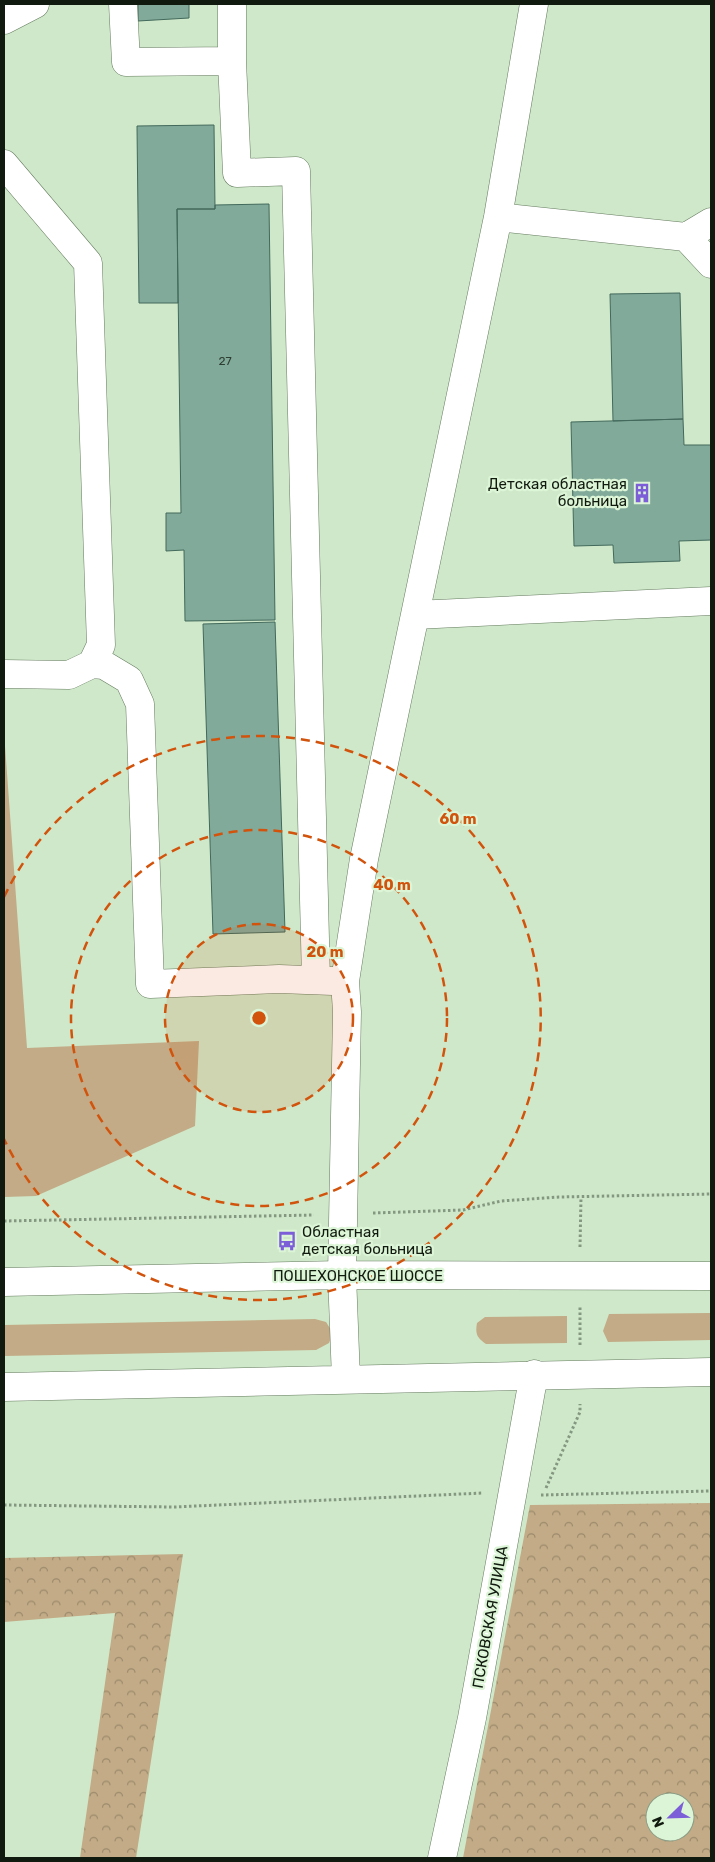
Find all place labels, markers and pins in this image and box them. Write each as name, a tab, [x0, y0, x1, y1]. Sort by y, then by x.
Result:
place label: Детская областная больница	[488, 475, 627, 510]
building icon: Детская областная больница	[631, 482, 653, 504]
centre of rings	[250, 1009, 268, 1027]
place label: Областная детская больница	[302, 1223, 433, 1258]
bus stop icon: Областная детская больница	[276, 1230, 298, 1252]

